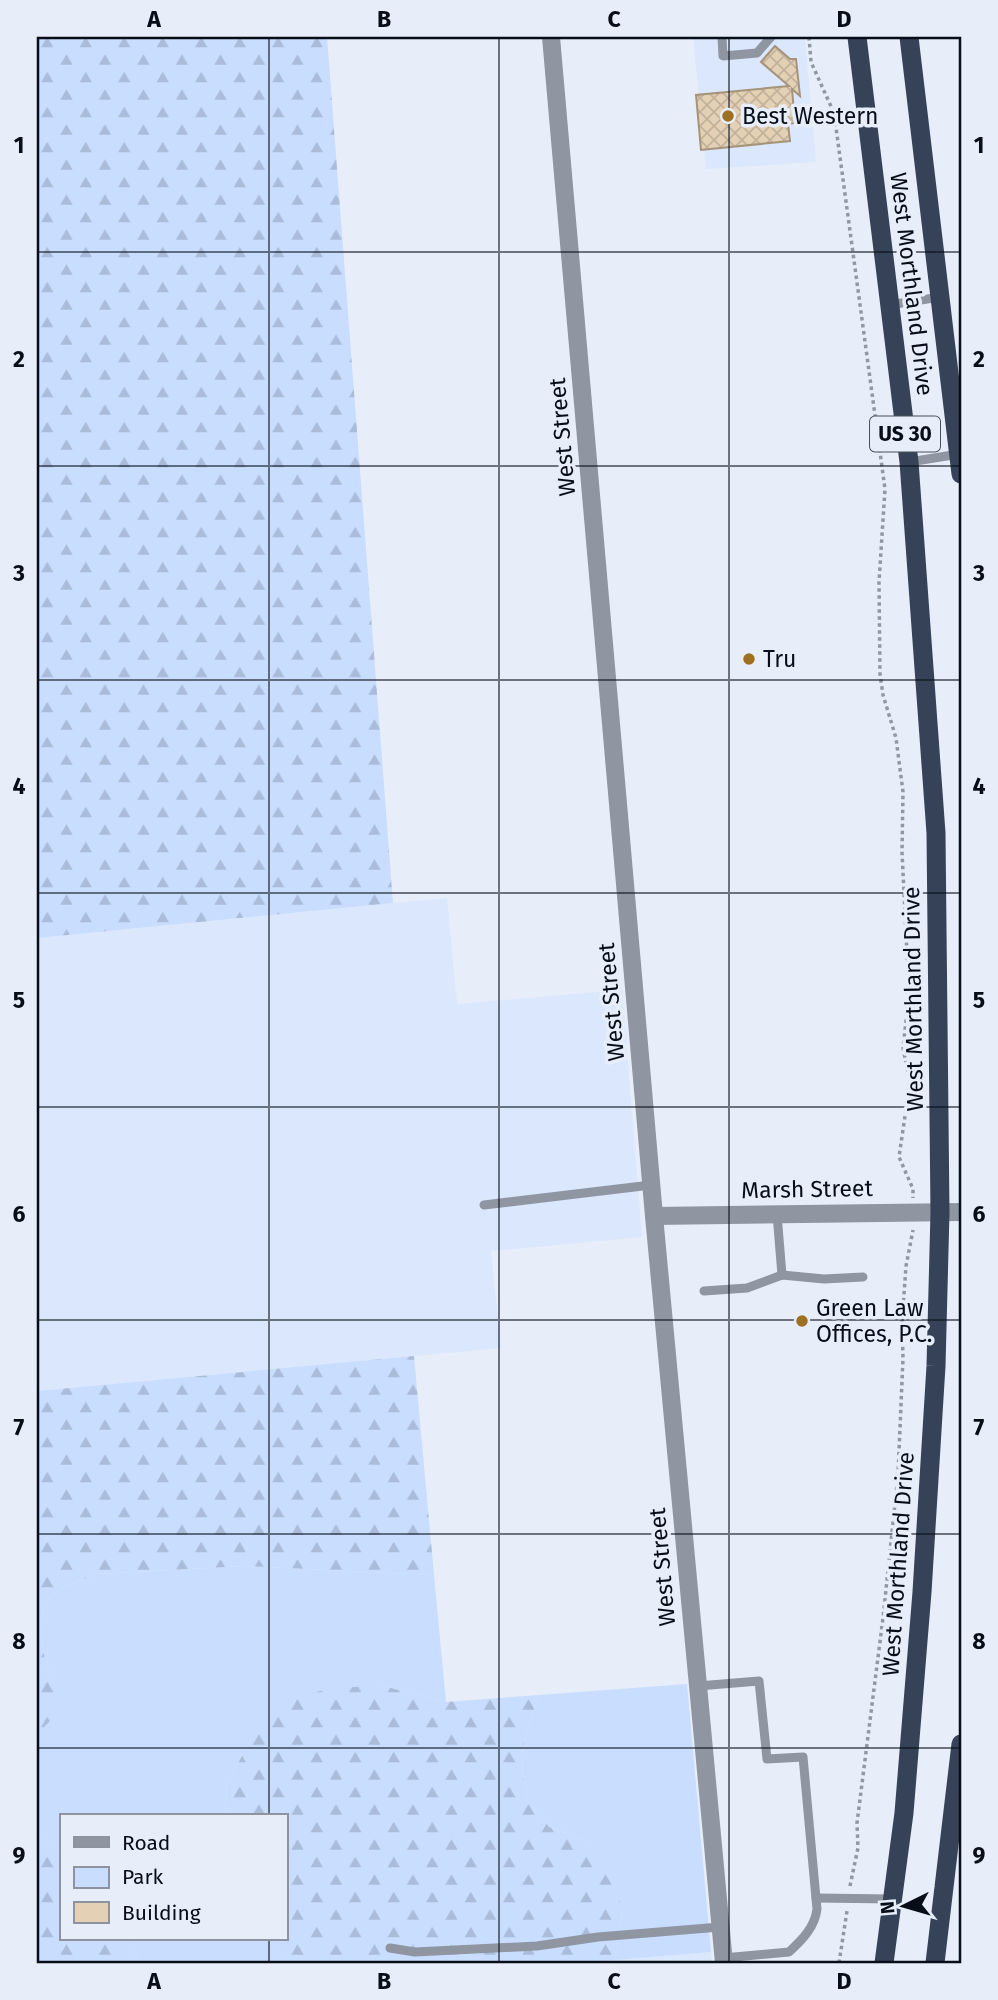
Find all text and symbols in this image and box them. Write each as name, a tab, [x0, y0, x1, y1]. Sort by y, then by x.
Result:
text: A	[146, 5, 161, 33]
text: B	[377, 5, 391, 33]
text: C	[607, 5, 621, 33]
text: D	[837, 5, 852, 33]
place label: Best Western	[742, 102, 879, 130]
marker: Best Western	[720, 108, 736, 124]
text: 1	[14, 131, 24, 159]
text: 1	[974, 131, 984, 159]
street label: West Morthland Drive	[884, 171, 940, 397]
text: 2	[13, 345, 25, 373]
text: 2	[973, 345, 985, 373]
street label: West Street	[543, 376, 581, 497]
road number: US 30	[870, 416, 940, 452]
text: 3	[12, 559, 25, 587]
text: 3	[972, 559, 985, 587]
place label: Tru	[763, 645, 796, 673]
marker: Tru	[741, 651, 757, 667]
text: 4	[13, 772, 26, 800]
text: 4	[973, 772, 986, 800]
street label: West Morthland Drive	[897, 886, 929, 1112]
street label: West Street	[592, 941, 630, 1062]
text: 5	[13, 986, 25, 1014]
text: 5	[973, 986, 985, 1014]
street label: Marsh Street	[741, 1174, 874, 1204]
text: 6	[13, 1200, 26, 1228]
text: 6	[973, 1200, 986, 1228]
place label: Green Law Offices, P.C.	[816, 1294, 932, 1348]
marker: Green Law Offices, P.C.	[794, 1313, 810, 1329]
text: 7	[14, 1413, 25, 1441]
text: 7	[974, 1413, 985, 1441]
street label: West Morthland Drive	[876, 1451, 920, 1677]
street label: West Street	[643, 1506, 681, 1627]
text: 8	[12, 1627, 26, 1655]
text: 8	[972, 1627, 986, 1655]
legend	[60, 1814, 287, 1940]
text: Road	[122, 1830, 170, 1856]
text: 9	[13, 1841, 26, 1869]
text: 9	[973, 1841, 986, 1869]
text: Park	[122, 1864, 164, 1890]
north arrow	[869, 1870, 939, 1940]
text: Building	[122, 1900, 201, 1926]
text: N	[876, 1900, 900, 1915]
text: A	[146, 1967, 161, 1995]
text: B	[377, 1967, 391, 1995]
text: C	[607, 1967, 621, 1995]
text: D	[837, 1967, 852, 1995]

